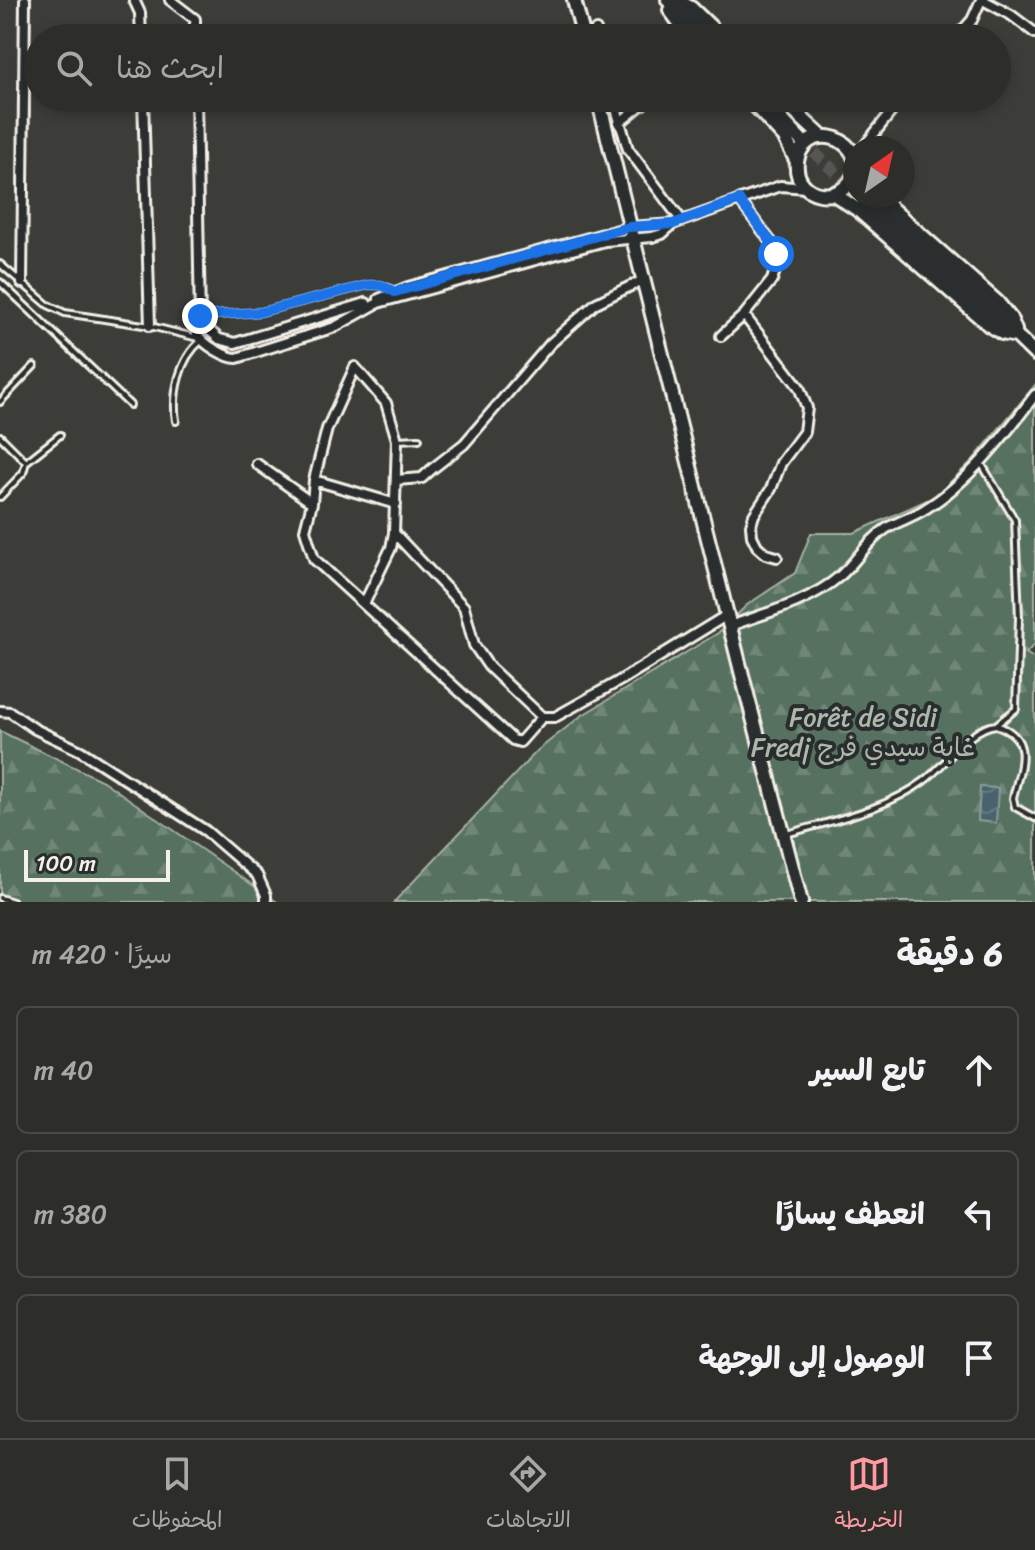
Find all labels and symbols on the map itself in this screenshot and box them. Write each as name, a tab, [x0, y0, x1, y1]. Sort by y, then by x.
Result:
north arrow	[843, 136, 915, 208]
route start	[758, 236, 794, 272]
route end	[182, 298, 218, 334]
park label: Forêt de Sidi Fredj غابة سيدي فرج	[751, 694, 975, 770]
scale bar	[24, 846, 170, 882]

